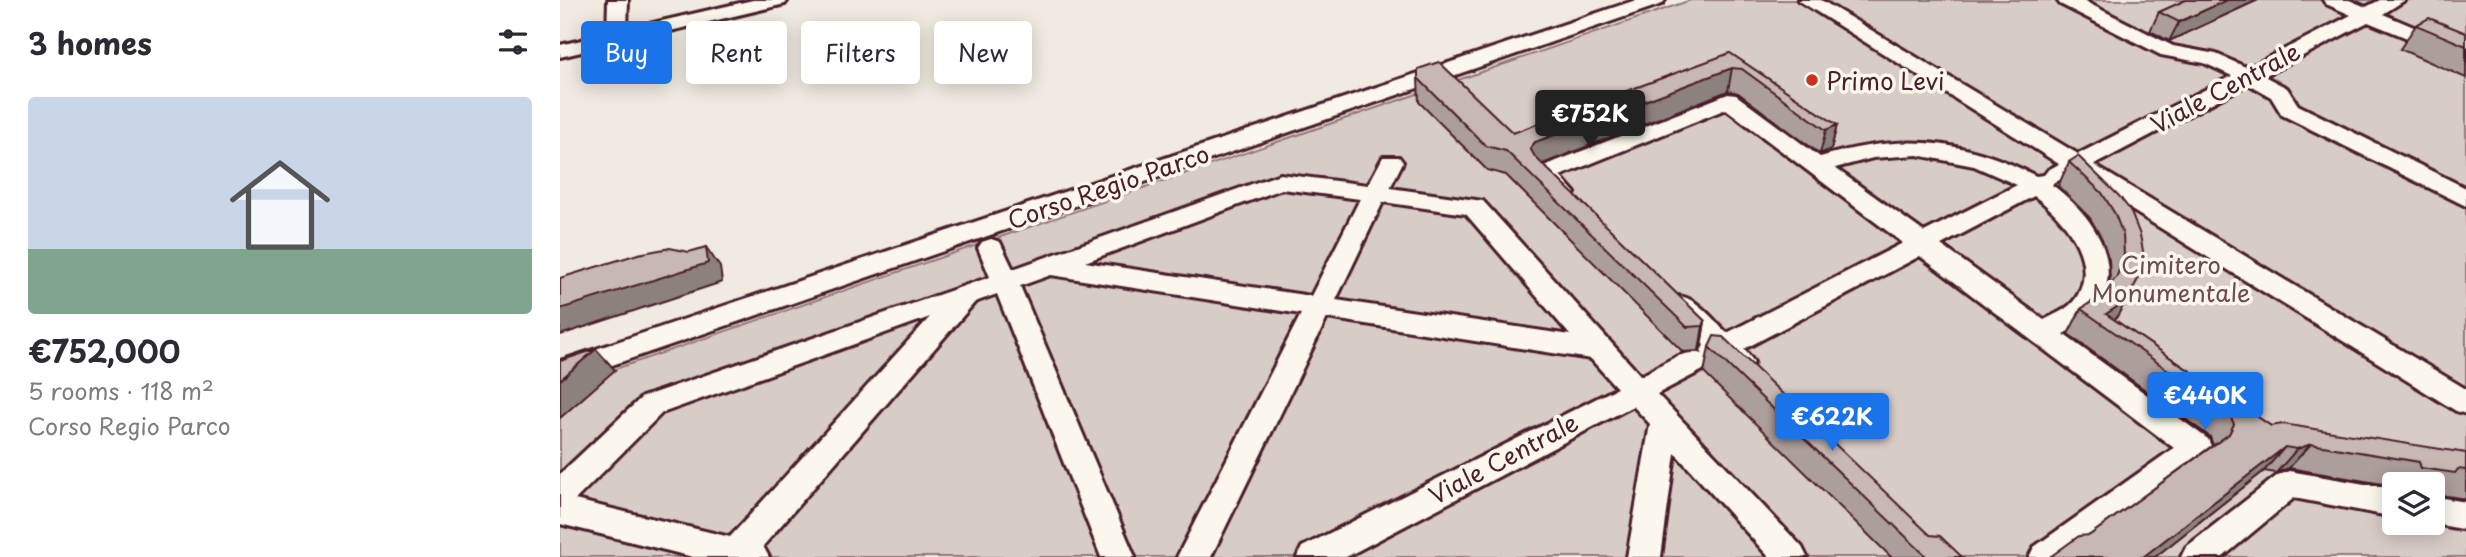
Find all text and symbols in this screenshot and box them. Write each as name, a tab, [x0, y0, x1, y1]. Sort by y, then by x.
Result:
text: 3 homes	[28, 20, 152, 65]
chip: Buy	[581, 21, 672, 84]
chip: Rent	[686, 21, 787, 84]
chip: Filters	[801, 21, 920, 84]
chip: New	[934, 21, 1032, 84]
icon: filters	[494, 23, 532, 61]
street label: Viale Centrale	[2144, 32, 2306, 142]
place label: Primo Levi	[1826, 62, 1945, 98]
marker: Primo Levi	[1804, 72, 1820, 88]
pin: €752K	[1541, 90, 1639, 150]
text: €752K	[1551, 95, 1629, 130]
street label: Corso Regio Parco	[1002, 135, 1214, 237]
icon: home	[217, 142, 343, 268]
park label: Cimitero Monumentale	[2092, 246, 2250, 310]
text: €752,000	[28, 328, 180, 373]
pin: €440K	[2156, 372, 2254, 432]
text: 5 rooms · 118 m²	[28, 373, 214, 408]
text: €440K	[2163, 377, 2247, 412]
pin: €622K	[1783, 393, 1881, 453]
text: €622K	[1791, 398, 1873, 433]
street label: Viale Centrale	[1422, 403, 1584, 513]
text: Corso Regio Parco	[28, 408, 230, 443]
map controls	[2382, 472, 2445, 535]
button: layers	[2382, 472, 2445, 535]

